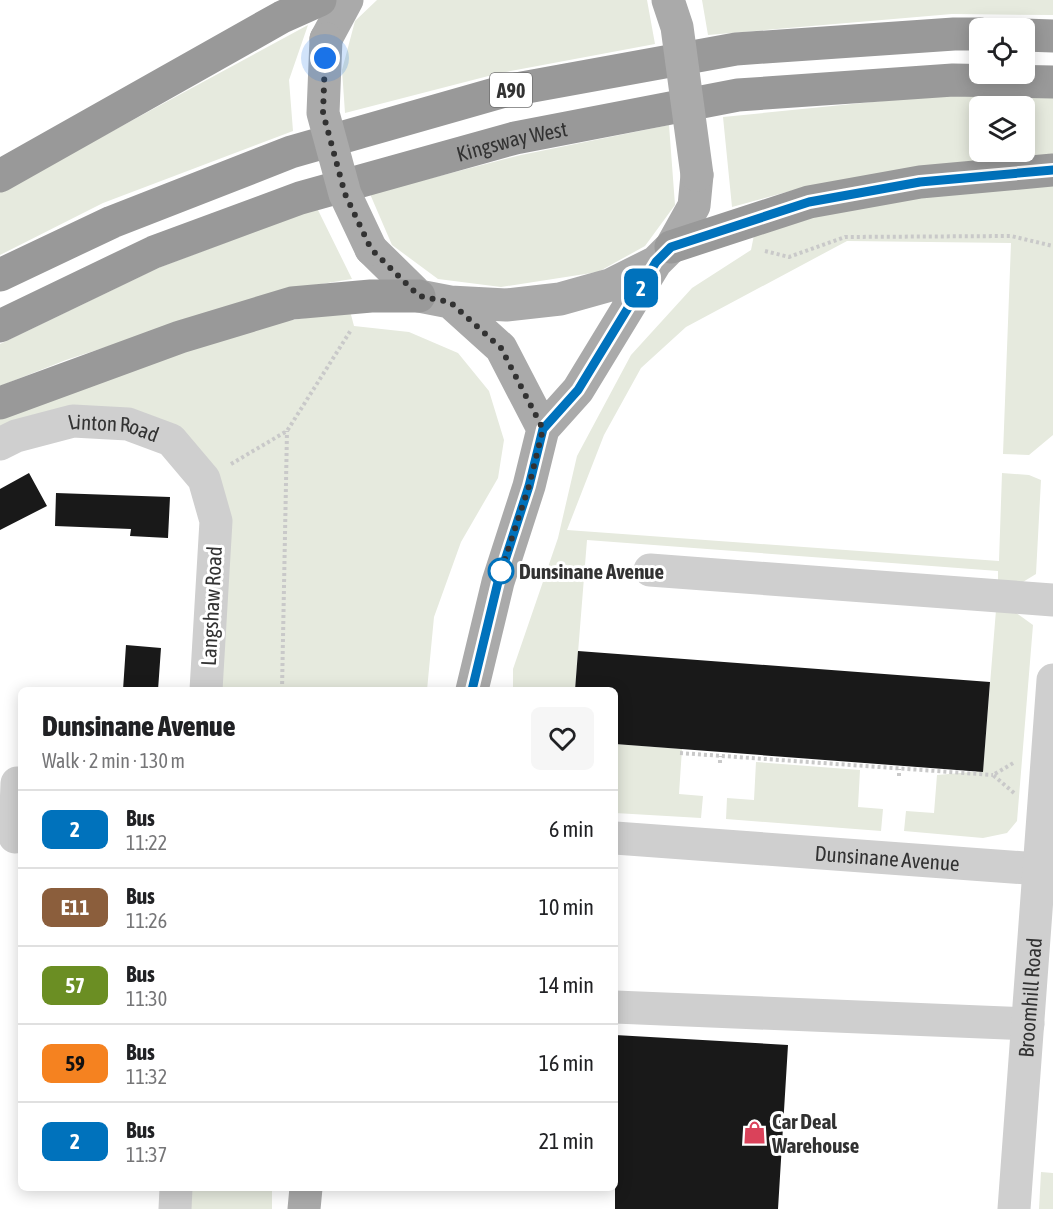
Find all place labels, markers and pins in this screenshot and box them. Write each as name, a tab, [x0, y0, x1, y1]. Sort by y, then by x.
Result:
marker: Dunsinane Avenue	[488, 558, 514, 584]
place label: Dunsinane Avenue	[519, 559, 664, 583]
place label: Car Deal Warehouse	[771, 1109, 859, 1157]
shop icon: Car Deal Warehouse	[741, 1120, 767, 1146]

